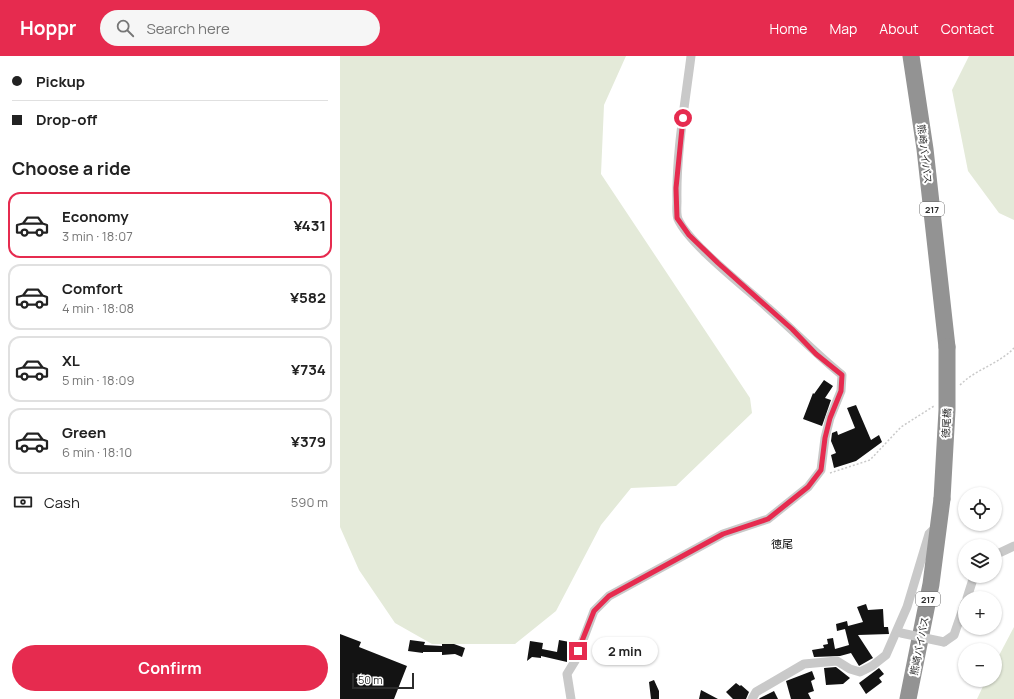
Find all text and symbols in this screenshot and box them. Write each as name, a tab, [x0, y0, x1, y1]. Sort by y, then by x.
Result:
search box	[100, 10, 380, 46]
text: Hoppr	[20, 15, 76, 41]
icon: search	[114, 17, 136, 39]
text: Search here	[146, 18, 230, 39]
text: Home	[770, 19, 807, 38]
text: Map	[829, 19, 857, 38]
text: About	[879, 19, 919, 38]
text: Contact	[941, 19, 994, 38]
text: Pickup	[36, 71, 85, 92]
text: Drop-off	[36, 109, 97, 130]
route start	[674, 109, 692, 127]
street label: 熊崎バイパス	[914, 123, 936, 185]
text: Choose a ride	[12, 156, 131, 180]
road number: 217	[920, 202, 944, 216]
text: Economy	[62, 206, 129, 227]
icon: car	[14, 207, 50, 243]
text: ¥431	[293, 215, 326, 236]
text: 3 min · 18:07	[62, 227, 133, 245]
text: Comfort	[62, 278, 123, 299]
icon: car	[14, 279, 50, 315]
text: ¥582	[290, 287, 326, 308]
text: 4 min · 18:08	[62, 299, 134, 317]
text: XL	[62, 350, 80, 371]
icon: car	[14, 351, 50, 387]
text: ¥734	[291, 359, 326, 380]
text: 5 min · 18:09	[62, 371, 135, 389]
street label: 徳尾橋	[938, 408, 954, 438]
text: Green	[62, 422, 106, 443]
icon: car	[14, 423, 50, 459]
text: ¥379	[291, 431, 326, 452]
text: 6 min · 18:10	[62, 443, 132, 461]
map controls	[958, 487, 1002, 687]
button: locate	[958, 487, 1002, 531]
icon: cash	[12, 491, 34, 513]
text: Cash	[44, 492, 80, 513]
text: 590 m	[291, 493, 328, 511]
district label: 徳尾	[771, 536, 793, 551]
button: layers	[958, 539, 1002, 583]
button: +	[958, 591, 1002, 635]
road number: 217	[916, 592, 940, 606]
street label: 熊崎バイパス	[906, 615, 932, 677]
callout: 2 min	[592, 637, 658, 665]
route end	[569, 642, 587, 660]
text: 2 min	[608, 642, 642, 660]
button: −	[958, 643, 1002, 687]
button: Confirm	[12, 645, 328, 691]
scale bar	[352, 671, 414, 690]
text: 50 m	[358, 672, 383, 687]

